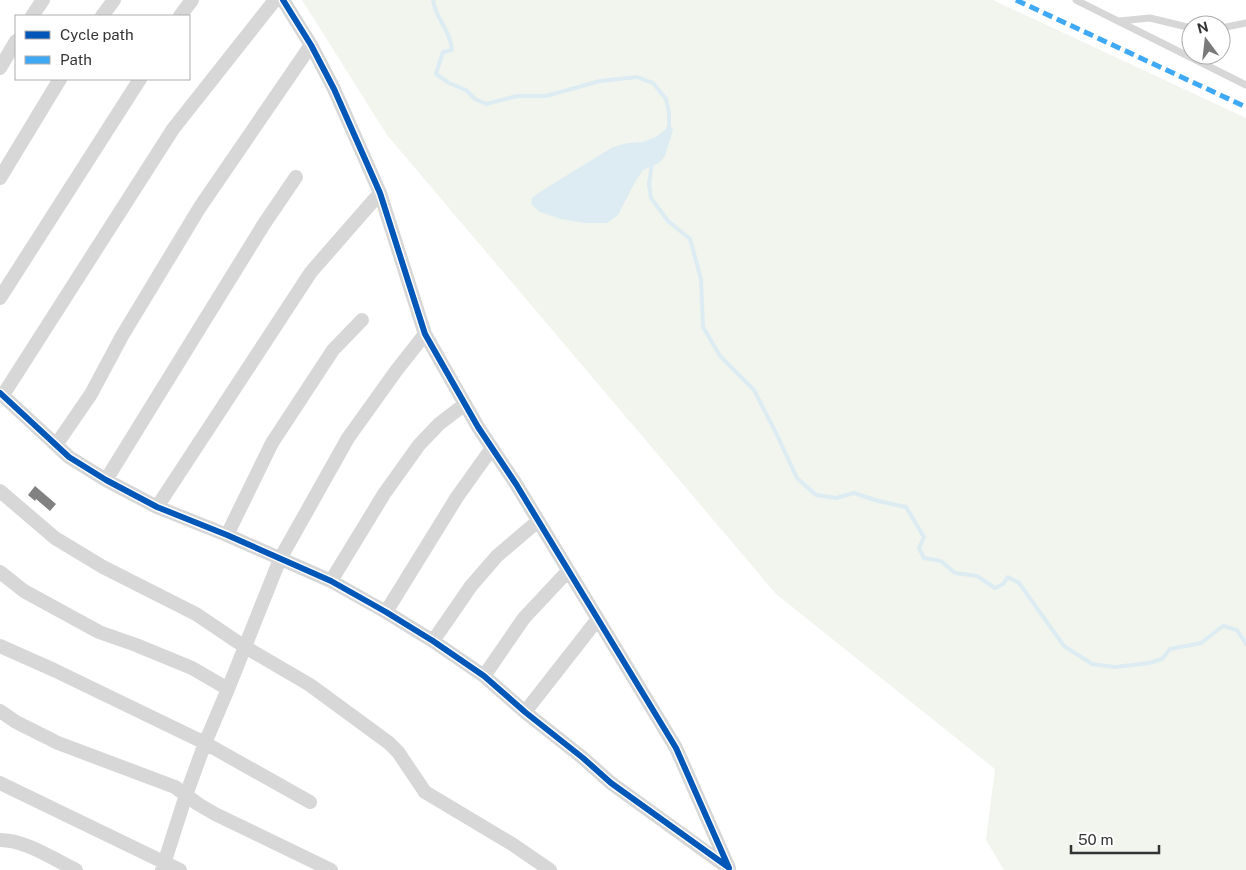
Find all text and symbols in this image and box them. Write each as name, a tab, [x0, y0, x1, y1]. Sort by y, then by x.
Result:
legend	[15, 15, 190, 80]
north arrow	[1181, 15, 1231, 65]
text: N	[1195, 18, 1210, 37]
text: Cycle path	[60, 26, 134, 43]
text: Path	[60, 51, 92, 68]
scale bar	[1071, 822, 1158, 854]
text: 50 m	[1078, 831, 1113, 848]

